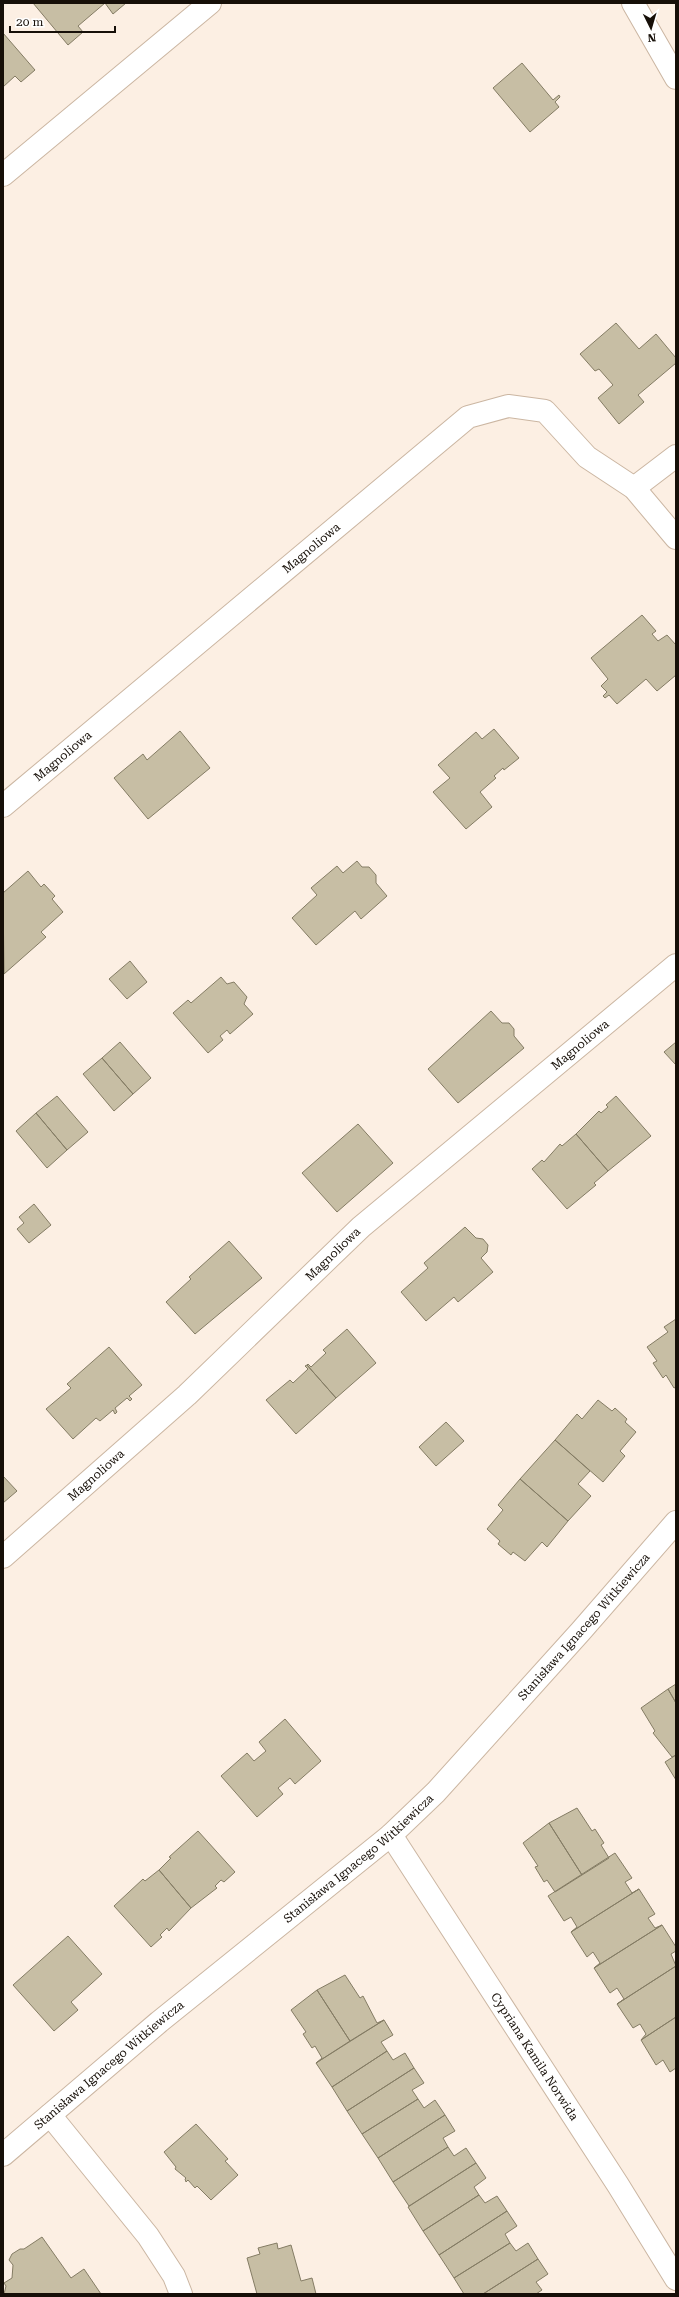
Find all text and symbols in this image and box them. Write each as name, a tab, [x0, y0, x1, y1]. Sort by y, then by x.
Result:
scale bar	[10, 8, 115, 34]
north arrow	[631, 8, 671, 48]
text: 20 m	[16, 15, 43, 29]
text: N	[647, 31, 657, 44]
street label: Magnoliowa	[280, 520, 343, 576]
street label: Magnoliowa	[31, 728, 95, 784]
street label: Magnoliowa	[548, 1016, 612, 1073]
street label: Magnoliowa	[303, 1224, 364, 1284]
street label: Magnoliowa	[65, 1446, 128, 1504]
street label: Stanisława Ignacego Witkiewicza	[515, 1550, 653, 1703]
street label: Stanisława Ignacego Witkiewicza	[281, 1791, 437, 1926]
street label: Cypriana Kamila Norwida	[488, 1990, 581, 2123]
street label: Stanisława Ignacego Witkiewicza	[31, 1997, 187, 2132]

